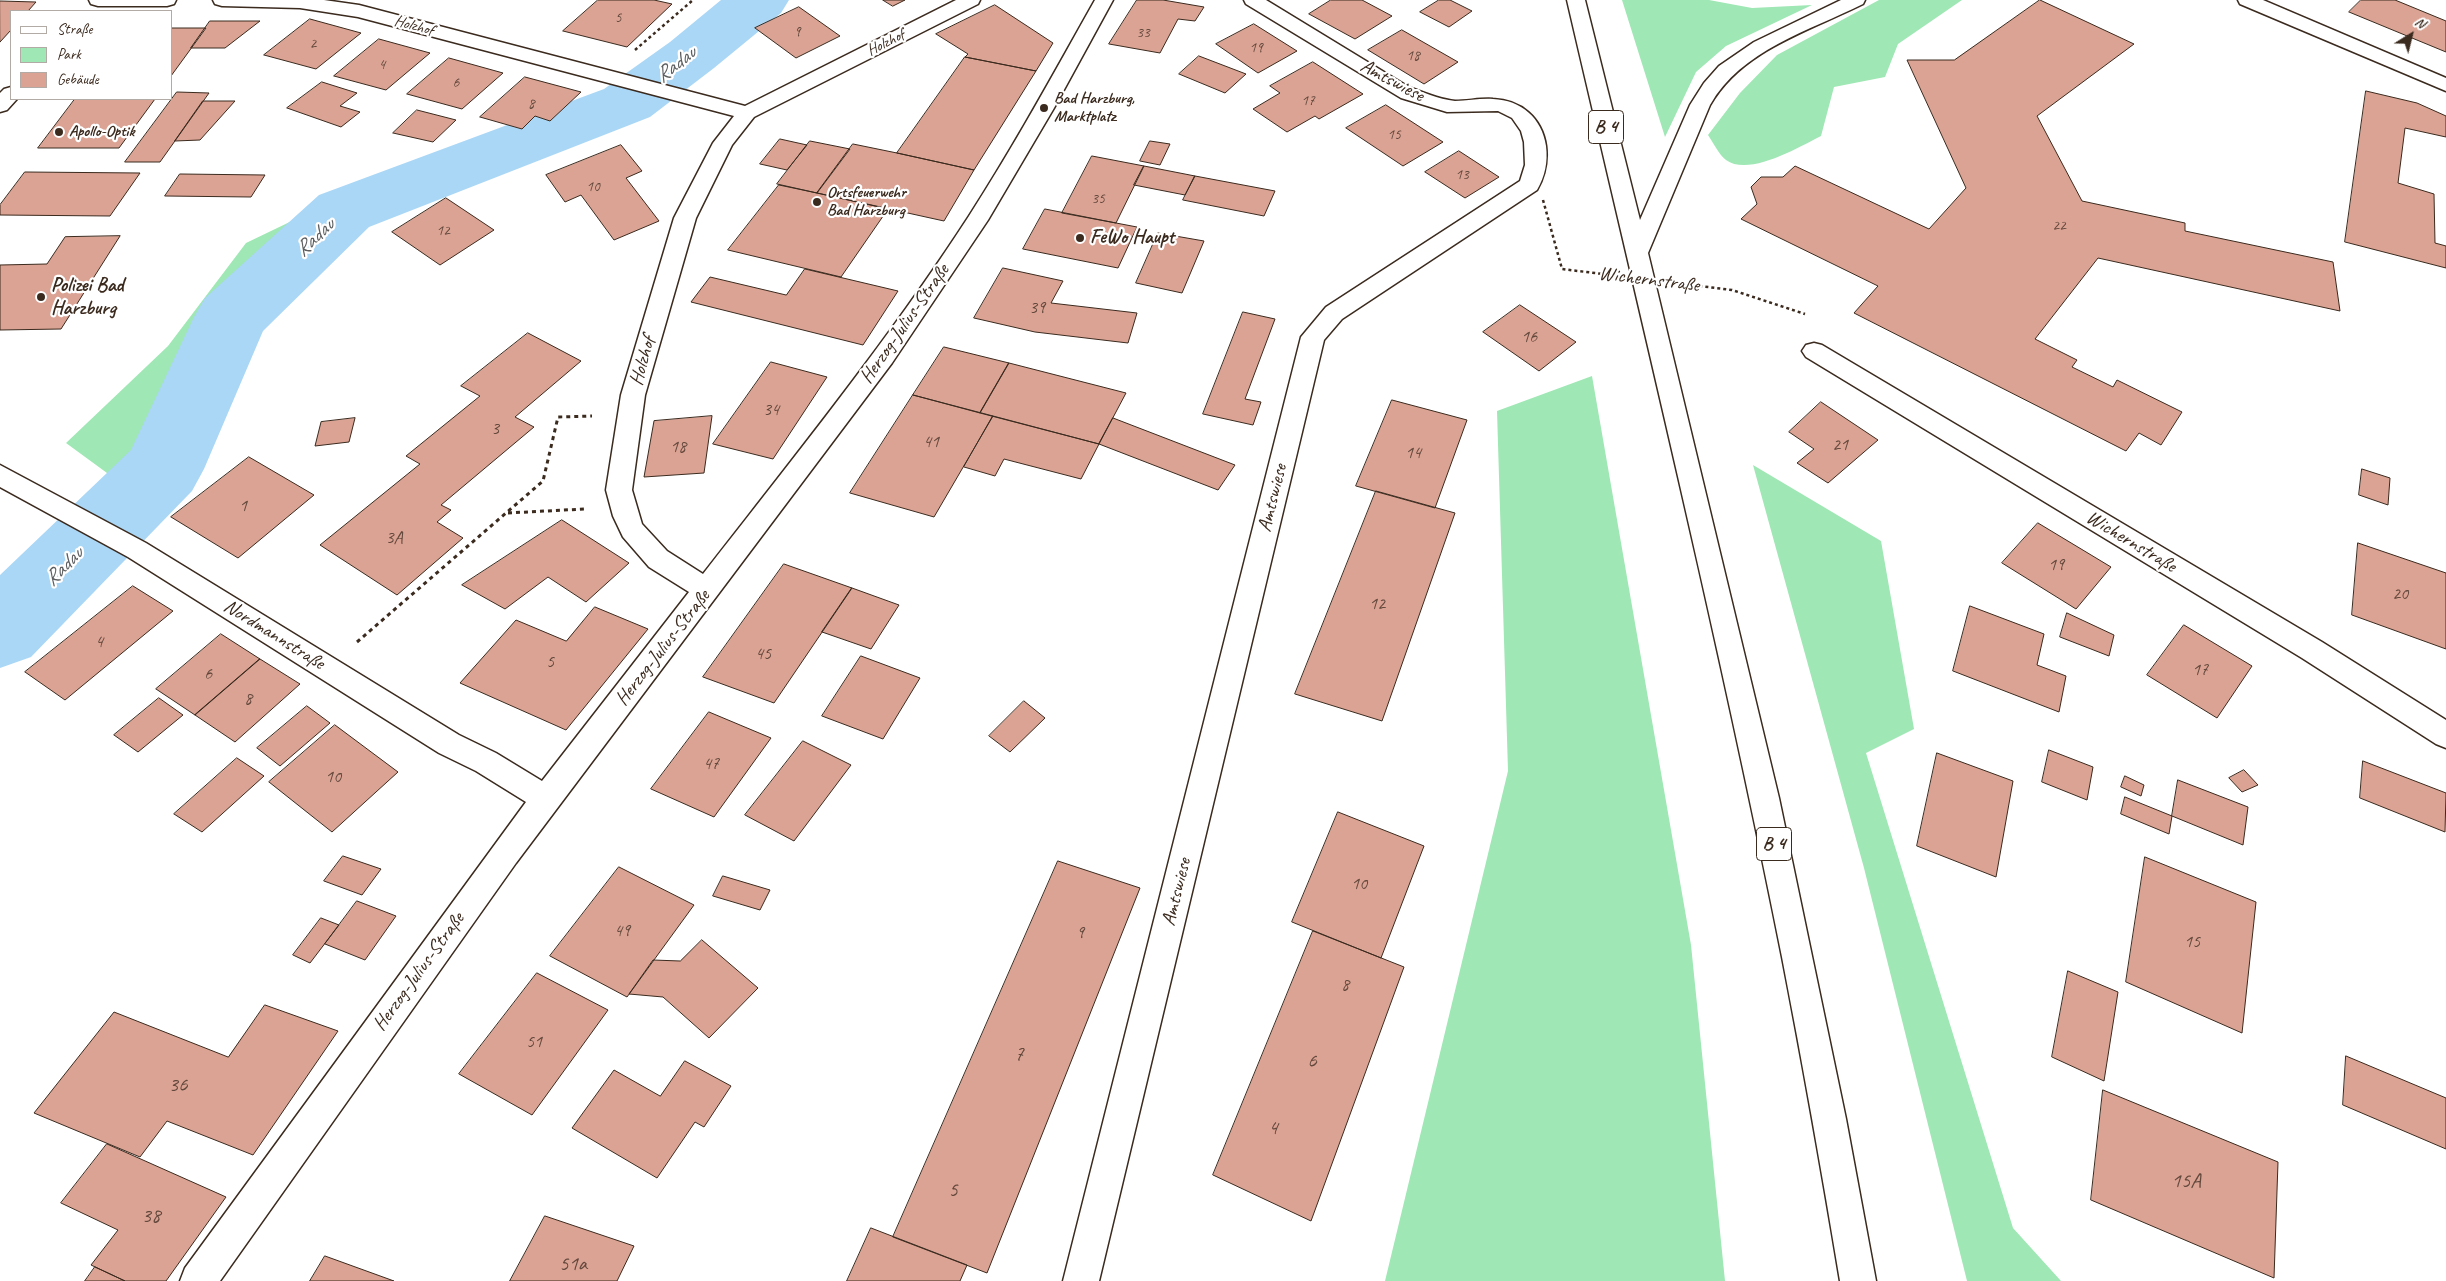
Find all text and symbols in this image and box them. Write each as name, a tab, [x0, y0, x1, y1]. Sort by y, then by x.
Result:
house number: 5	[615, 9, 621, 27]
legend	[10, 10, 172, 100]
north arrow	[2386, 10, 2436, 60]
street label: Holzhof	[392, 12, 436, 40]
text: N	[2412, 13, 2429, 32]
text: Straße	[57, 20, 92, 39]
house number: 9	[794, 23, 800, 41]
house number: 33	[1136, 24, 1150, 42]
street label: Holzhof	[864, 25, 908, 61]
house number: 2	[310, 35, 316, 53]
house number: 19	[1249, 39, 1263, 57]
water label: Radau	[651, 41, 701, 89]
text: Park	[57, 45, 81, 64]
house number: 18	[1406, 47, 1420, 65]
street label: Amtswiese	[1356, 54, 1428, 108]
house number: 4	[379, 56, 385, 74]
text: Gebäude	[57, 70, 99, 89]
house number: 6	[453, 74, 459, 92]
place label: Bad Harzburg, Marktplatz	[1054, 89, 1135, 127]
house number: 17	[1301, 92, 1315, 110]
house number: 8	[528, 95, 534, 113]
marker: Bad Harzburg, Marktplatz	[1038, 102, 1050, 114]
road number: B 4	[1588, 110, 1624, 144]
place label: Apollo-Optik	[69, 122, 134, 142]
marker: Apollo-Optik	[53, 126, 65, 138]
house number: 15	[1387, 126, 1401, 144]
house number: 13	[1455, 166, 1469, 184]
house number: 10	[586, 178, 600, 196]
place label: Ortsfeuerwehr Bad Harzburg	[827, 183, 906, 221]
house number: 35	[1091, 190, 1105, 208]
marker: Ortsfeuerwehr Bad Harzburg	[811, 196, 823, 208]
water label: Radau	[290, 214, 340, 262]
house number: 22	[2052, 217, 2066, 235]
house number: 12	[436, 222, 450, 240]
place label: FeWo Haupt	[1090, 226, 1174, 250]
marker: FeWo Haupt	[1074, 232, 1086, 244]
street label: Herzog-Julius-Straße	[855, 260, 955, 388]
street label: Wichernstraße	[1597, 262, 1701, 298]
place label: Polizei Bad Harzburg	[51, 274, 124, 321]
marker: Polizei Bad Harzburg	[35, 291, 47, 303]
house number: 39	[1029, 297, 1045, 319]
house number: 16	[1521, 326, 1537, 348]
street label: Holzhof	[625, 334, 661, 388]
house number: 34	[763, 399, 779, 421]
house number: 3	[491, 418, 499, 440]
house number: 41	[923, 431, 939, 453]
house number: 21	[1832, 434, 1848, 456]
house number: 18	[670, 436, 686, 458]
house number: 14	[1405, 442, 1421, 464]
street label: Amtswiese	[1253, 462, 1293, 534]
house number: 1	[239, 495, 247, 517]
street label: Wichernstraße	[2082, 506, 2180, 578]
house number: 3A	[385, 527, 403, 549]
water label: Radau	[39, 542, 89, 592]
house number: 19	[2048, 554, 2064, 576]
house number: 20	[2392, 583, 2408, 605]
street label: Herzog-Julius-Straße	[610, 585, 716, 711]
house number: 12	[1369, 593, 1385, 615]
street label: Nordmannstraße	[219, 594, 329, 676]
house number: 4	[95, 631, 103, 653]
house number: 45	[755, 643, 771, 665]
house number: 5	[546, 651, 554, 673]
house number: 17	[2192, 659, 2208, 681]
house number: 6	[204, 663, 212, 685]
house number: 8	[244, 688, 252, 710]
house number: 47	[703, 753, 719, 775]
house number: 10	[325, 766, 341, 788]
road number: B 4	[1756, 828, 1792, 861]
street label: Amtswiese	[1157, 856, 1197, 928]
house number: 10	[1351, 873, 1367, 895]
street label: Herzog-Julius-Straße	[368, 908, 470, 1036]
house number: 49	[614, 920, 630, 942]
house number: 9	[1076, 922, 1084, 944]
house number: 15	[2184, 931, 2200, 953]
house number: 8	[1341, 974, 1349, 996]
house number: 51	[526, 1031, 542, 1053]
house number: 7	[1014, 1041, 1024, 1067]
house number: 6	[1307, 1048, 1317, 1074]
house number: 36	[169, 1072, 187, 1098]
house number: 4	[1268, 1115, 1278, 1141]
house number: 15A	[2171, 1168, 2201, 1194]
house number: 5	[948, 1177, 958, 1203]
house number: 38	[142, 1203, 160, 1229]
house number: 51a	[559, 1251, 587, 1277]

